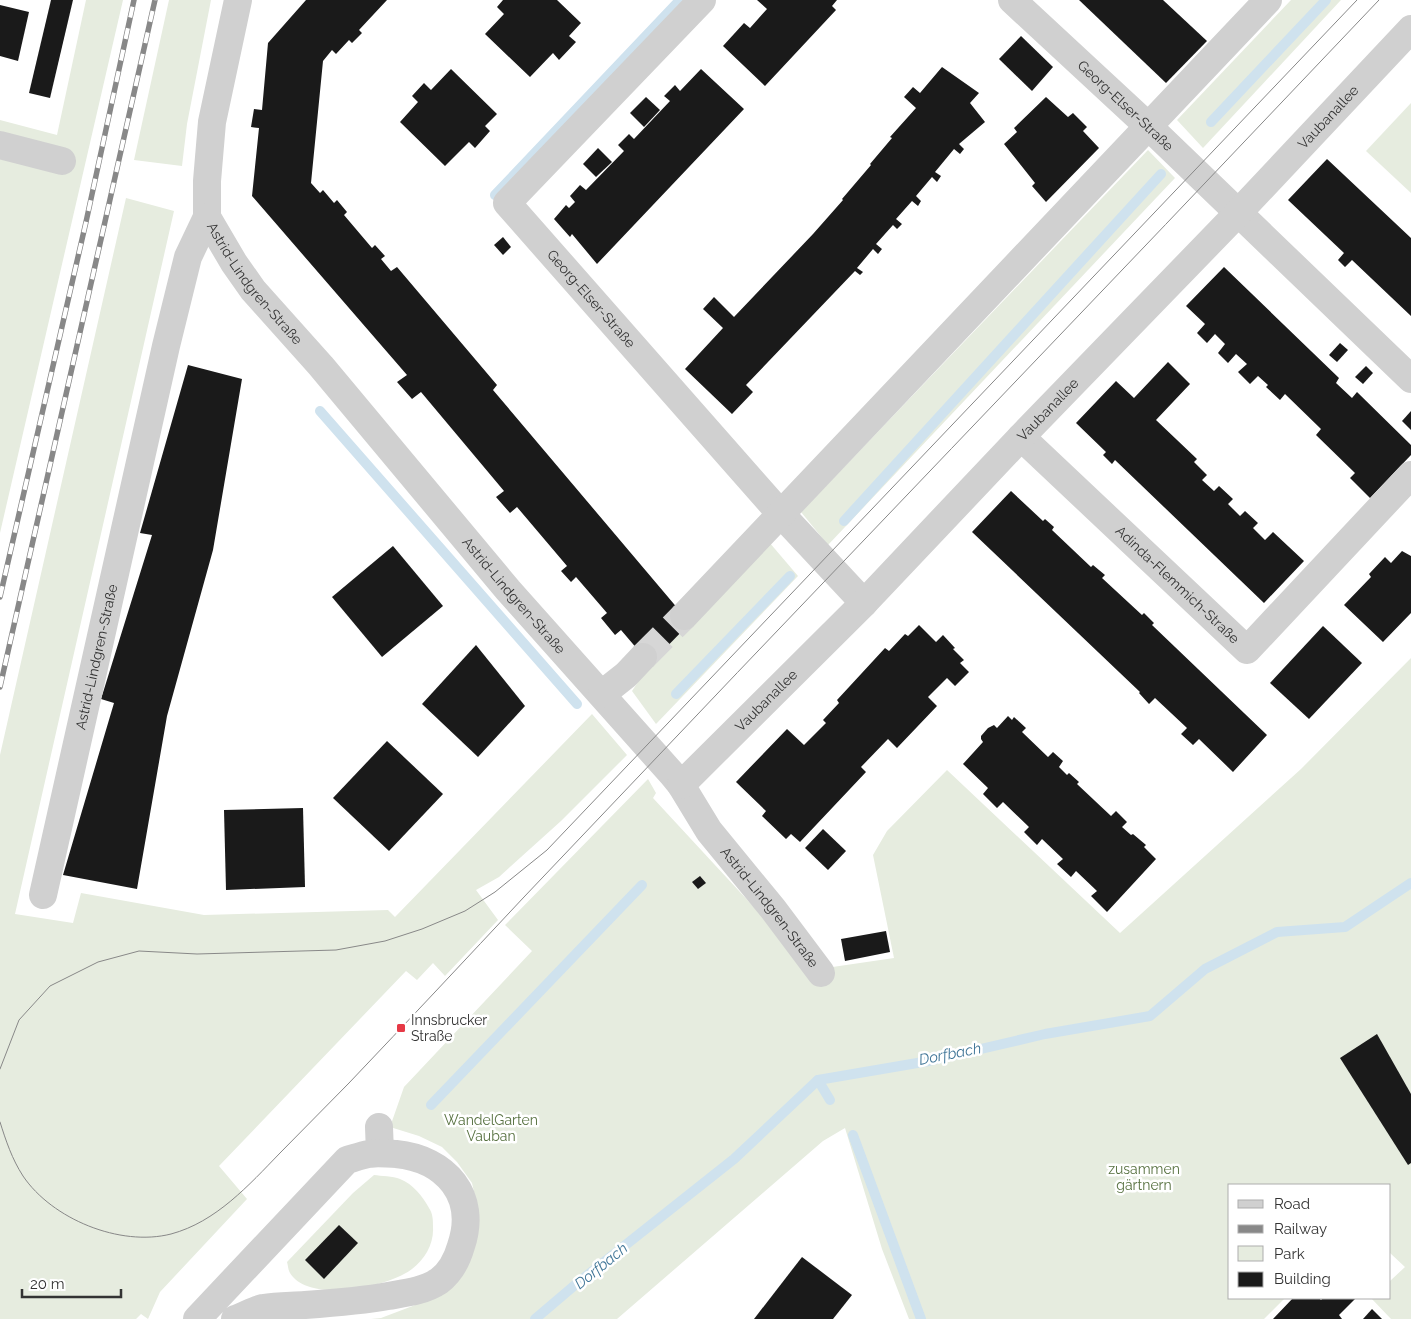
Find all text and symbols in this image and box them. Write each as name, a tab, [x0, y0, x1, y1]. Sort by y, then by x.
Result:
street label: Georg-Elser-Straße	[1074, 57, 1177, 154]
street label: Vaubanallee	[1295, 82, 1362, 152]
street label: Astrid-Lindgren-Straße	[204, 220, 306, 348]
street label: Georg-Elser-Straße	[544, 246, 639, 351]
street label: Vaubanallee	[1014, 375, 1082, 444]
street label: Adinda-Flemmich-Straße	[1112, 522, 1243, 646]
street label: Astrid-Lindgren-Straße	[459, 534, 569, 657]
street label: Astrid-Lindgren-Straße	[72, 583, 120, 731]
street label: Vaubanallee	[732, 666, 800, 735]
street label: Astrid-Lindgren-Straße	[717, 844, 822, 971]
place label: Innsbrucker Straße	[411, 1012, 487, 1044]
marker: Innsbrucker Straße	[395, 1022, 407, 1034]
water label: Dorfbach	[917, 1039, 983, 1069]
park label: WandelGarten Vauban	[444, 1112, 538, 1144]
park label: zusammen gärtnern	[1108, 1161, 1180, 1193]
legend	[1228, 1184, 1391, 1299]
text: Road	[1274, 1195, 1310, 1213]
text: Railway	[1274, 1220, 1327, 1238]
water label: Dorfbach	[571, 1239, 631, 1293]
text: Park	[1274, 1245, 1305, 1263]
scale bar	[22, 1266, 121, 1298]
text: Building	[1274, 1270, 1331, 1288]
text: 20 m	[30, 1275, 65, 1293]

